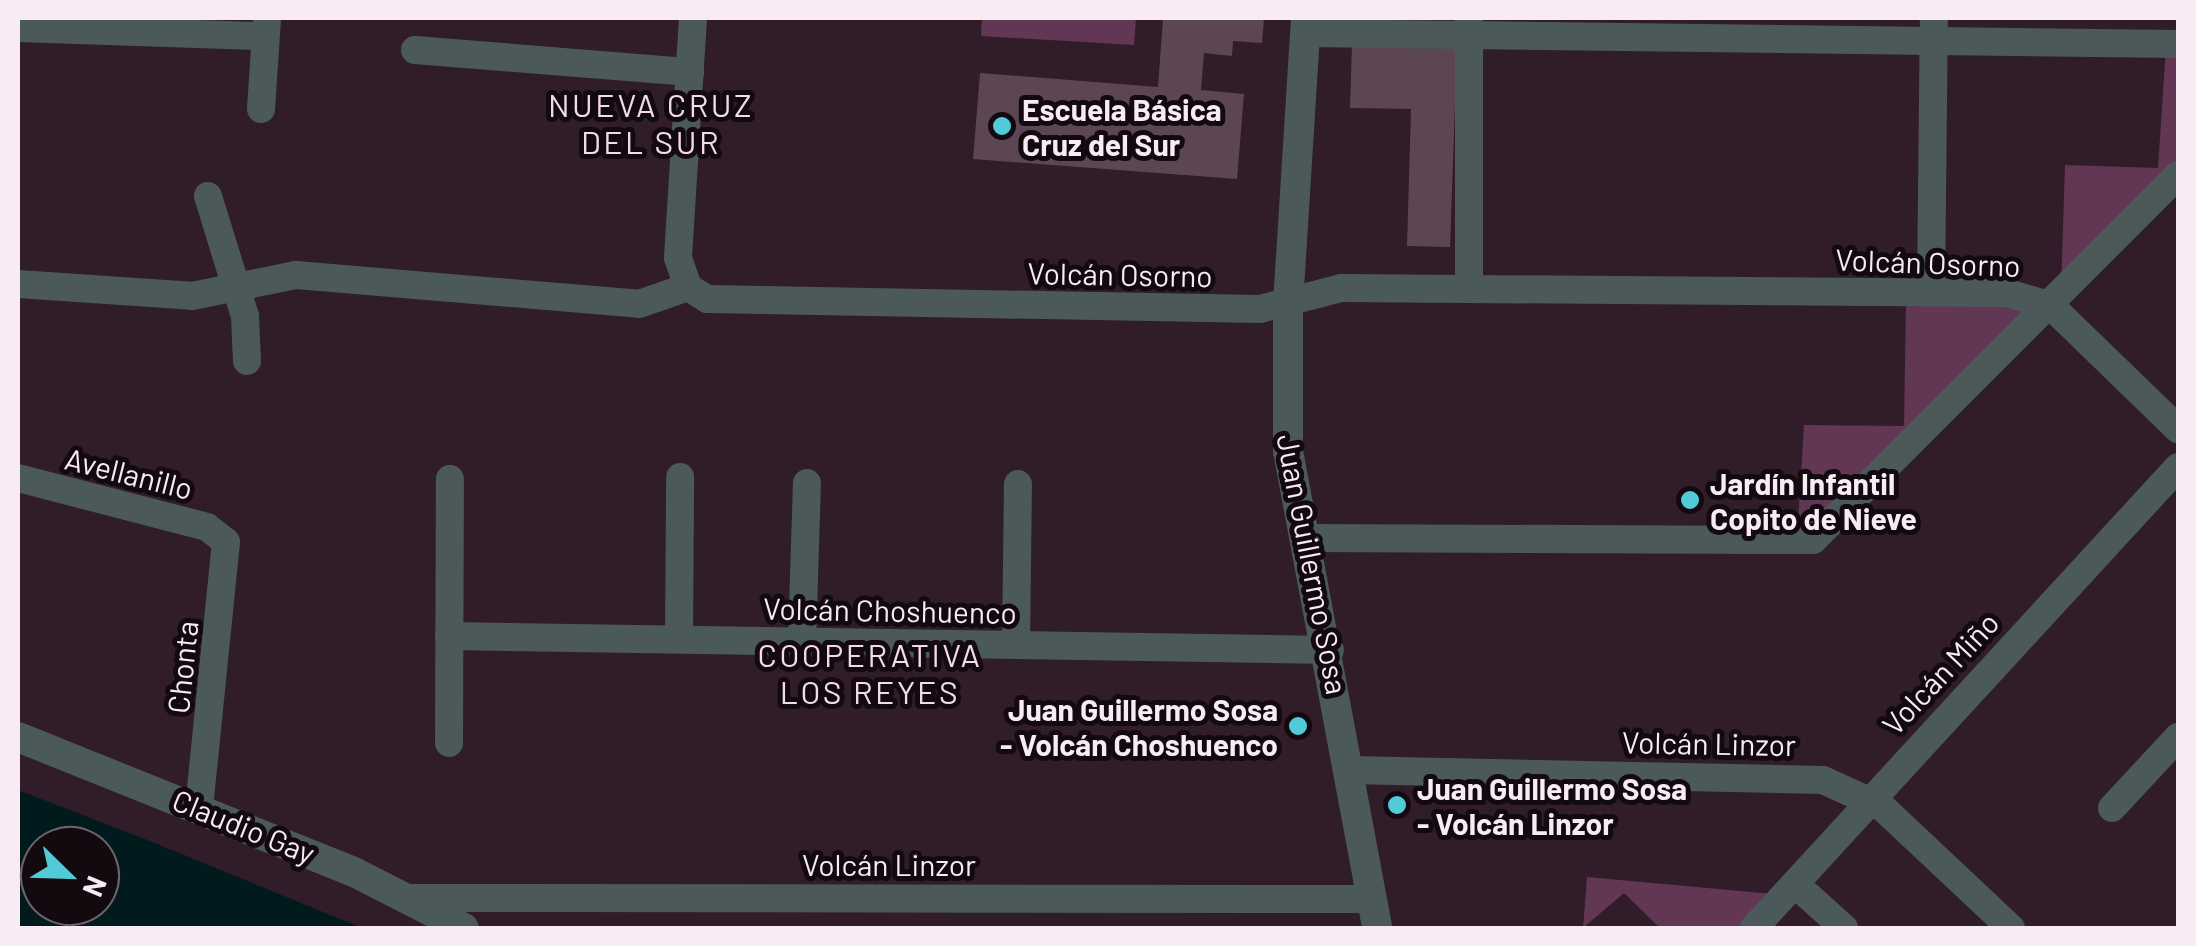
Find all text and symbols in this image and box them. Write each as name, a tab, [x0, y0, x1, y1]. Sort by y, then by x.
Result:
district label: NUEVA CRUZ DEL SUR	[548, 86, 754, 161]
place label: Escuela Básica Cruz del Sur	[1022, 91, 1222, 162]
marker: Escuela Básica Cruz del Sur	[991, 115, 1013, 137]
street label: Volcán Osorno	[1835, 241, 2021, 283]
street label: Volcán Osorno	[1027, 254, 1213, 294]
street label: Juan Guillermo Sosa	[1270, 431, 1356, 697]
street label: Avellanillo	[61, 440, 197, 506]
place label: Jardín Infantil Copito de Nieve	[1710, 465, 1917, 536]
marker: Jardín Infantil Copito de Nieve	[1679, 489, 1701, 511]
street label: Volcán Choshuenco	[763, 590, 1017, 630]
street label: Volcán Miño	[1874, 604, 2006, 742]
street label: Chonta	[159, 619, 205, 715]
district label: COOPERATIVA LOS REYES	[758, 636, 982, 711]
place label: Juan Guillermo Sosa - Volcán Choshuenco	[1000, 691, 1278, 762]
marker: Juan Guillermo Sosa - Volcán Choshuenco	[1287, 715, 1309, 737]
street label: Volcán Linzor	[1622, 723, 1796, 763]
place label: Juan Guillermo Sosa - Volcán Linzor	[1417, 770, 1687, 840]
street label: Claudio Gay	[168, 781, 320, 871]
marker: Juan Guillermo Sosa - Volcán Linzor	[1386, 794, 1408, 816]
north arrow	[20, 826, 120, 926]
street label: Volcán Linzor	[802, 846, 976, 882]
text: N	[76, 872, 115, 902]

